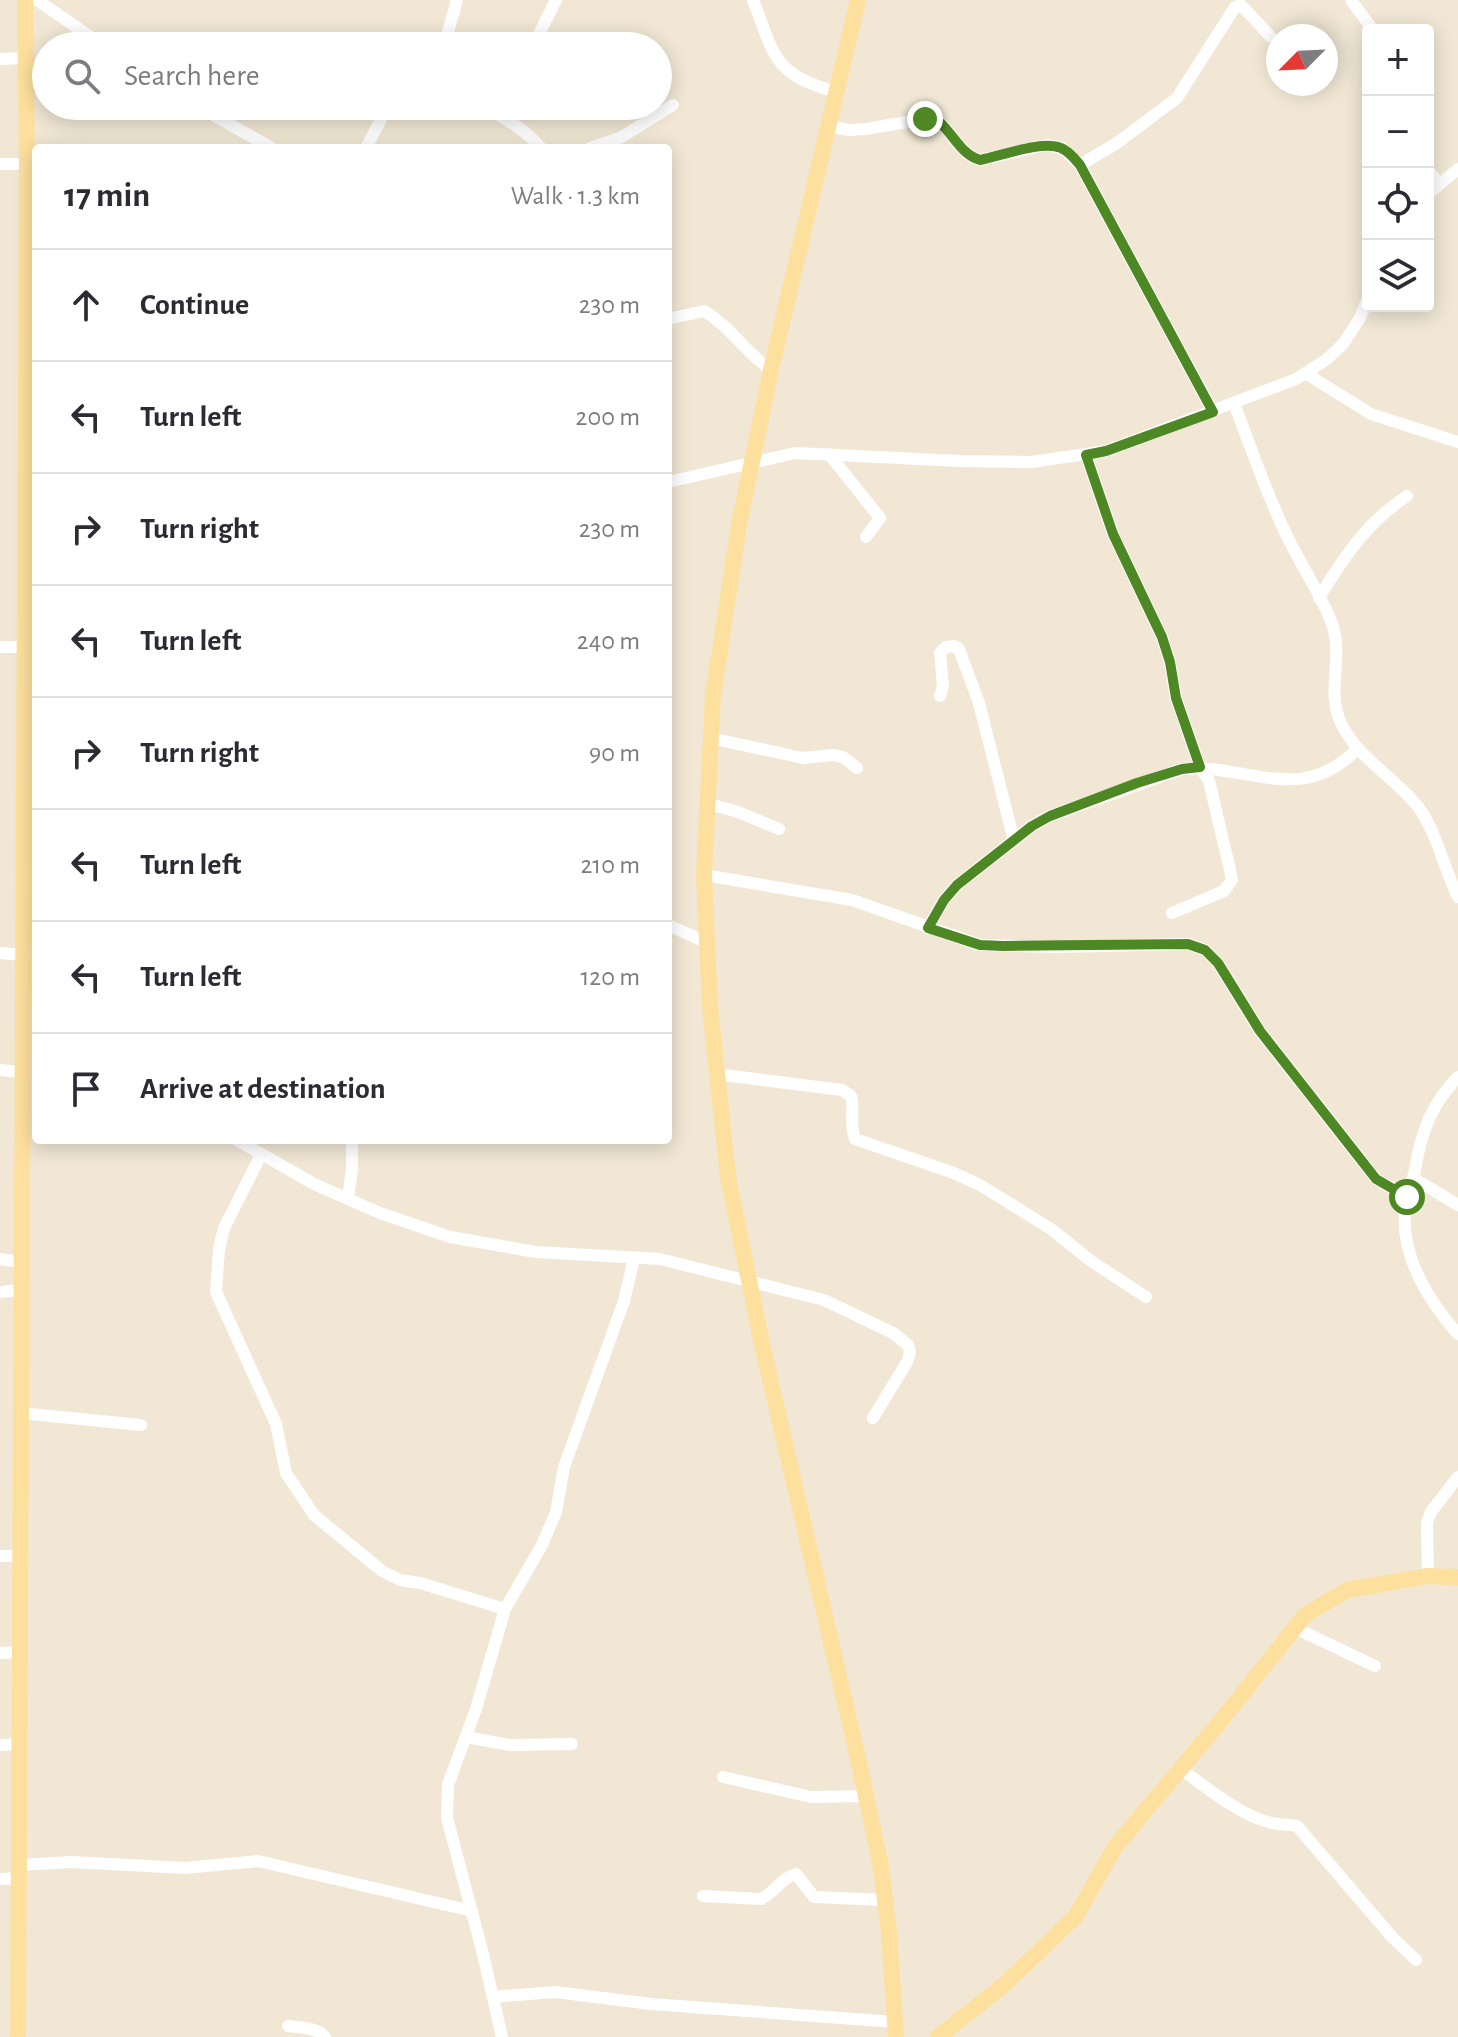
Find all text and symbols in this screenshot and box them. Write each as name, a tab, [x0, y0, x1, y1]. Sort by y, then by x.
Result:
north arrow	[1266, 24, 1338, 96]
map controls	[1362, 24, 1434, 312]
button: +	[1362, 24, 1434, 96]
search box	[32, 32, 672, 120]
icon: search	[60, 54, 104, 98]
text: Search here	[124, 61, 260, 91]
button: −	[1362, 96, 1434, 168]
route end	[907, 101, 943, 137]
button: locate	[1362, 168, 1434, 240]
text: 17 min	[64, 179, 150, 213]
text: Walk · 1.3 km	[511, 183, 640, 209]
button: layers	[1362, 240, 1434, 312]
icon: ahead	[64, 283, 108, 327]
text: Continue	[140, 290, 249, 320]
text: 230 m	[579, 292, 640, 318]
icon: left	[64, 395, 108, 439]
text: Turn left	[140, 402, 241, 432]
text: 200 m	[576, 404, 640, 430]
icon: right	[64, 507, 108, 551]
text: Turn right	[140, 514, 259, 544]
text: 230 m	[579, 516, 640, 542]
icon: left	[64, 619, 108, 663]
text: Turn left	[140, 626, 241, 656]
text: 240 m	[577, 628, 640, 654]
icon: right	[64, 731, 108, 775]
text: Turn right	[140, 738, 259, 768]
text: 90 m	[589, 740, 640, 766]
icon: left	[64, 843, 108, 887]
text: Turn left	[140, 850, 241, 880]
text: 210 m	[580, 852, 640, 878]
icon: left	[64, 955, 108, 999]
text: Turn left	[140, 962, 241, 992]
text: 120 m	[580, 964, 640, 990]
icon: arrive	[64, 1067, 108, 1111]
text: Arrive at destination	[140, 1074, 386, 1104]
route start	[1389, 1179, 1425, 1215]

